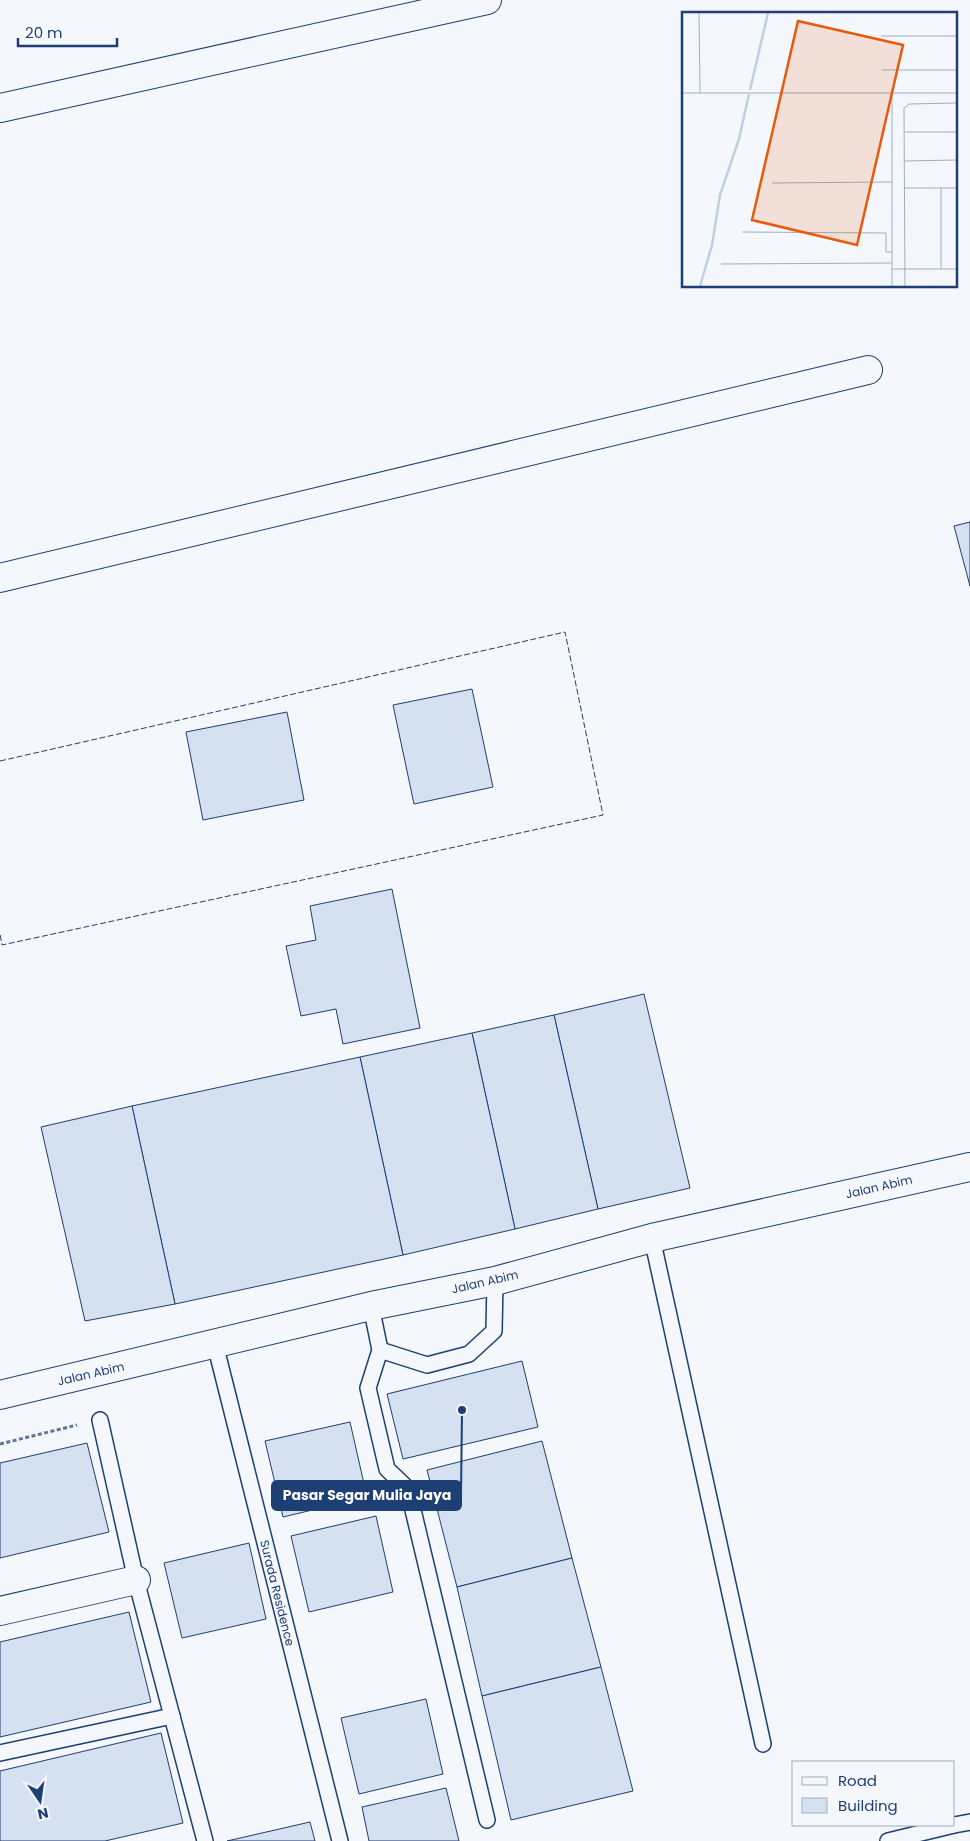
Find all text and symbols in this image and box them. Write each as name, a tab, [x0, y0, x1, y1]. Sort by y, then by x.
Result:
inset map	[682, 12, 958, 288]
scale bar	[18, 15, 116, 47]
text: 20 m	[25, 22, 63, 43]
street label: Jalan Abim	[844, 1171, 914, 1202]
street label: Jalan Abim	[450, 1266, 520, 1297]
street label: Jalan Abim	[56, 1358, 126, 1389]
callout: Pasar Segar Mulia Jaya	[272, 1481, 461, 1510]
text: Pasar Segar Mulia Jaya	[283, 1485, 451, 1505]
street label: Surada Residence	[256, 1538, 299, 1648]
legend	[792, 1761, 955, 1826]
text: Road	[838, 1770, 877, 1791]
north arrow	[15, 1776, 65, 1826]
text: Building	[838, 1795, 898, 1816]
text: N	[36, 1803, 50, 1825]

